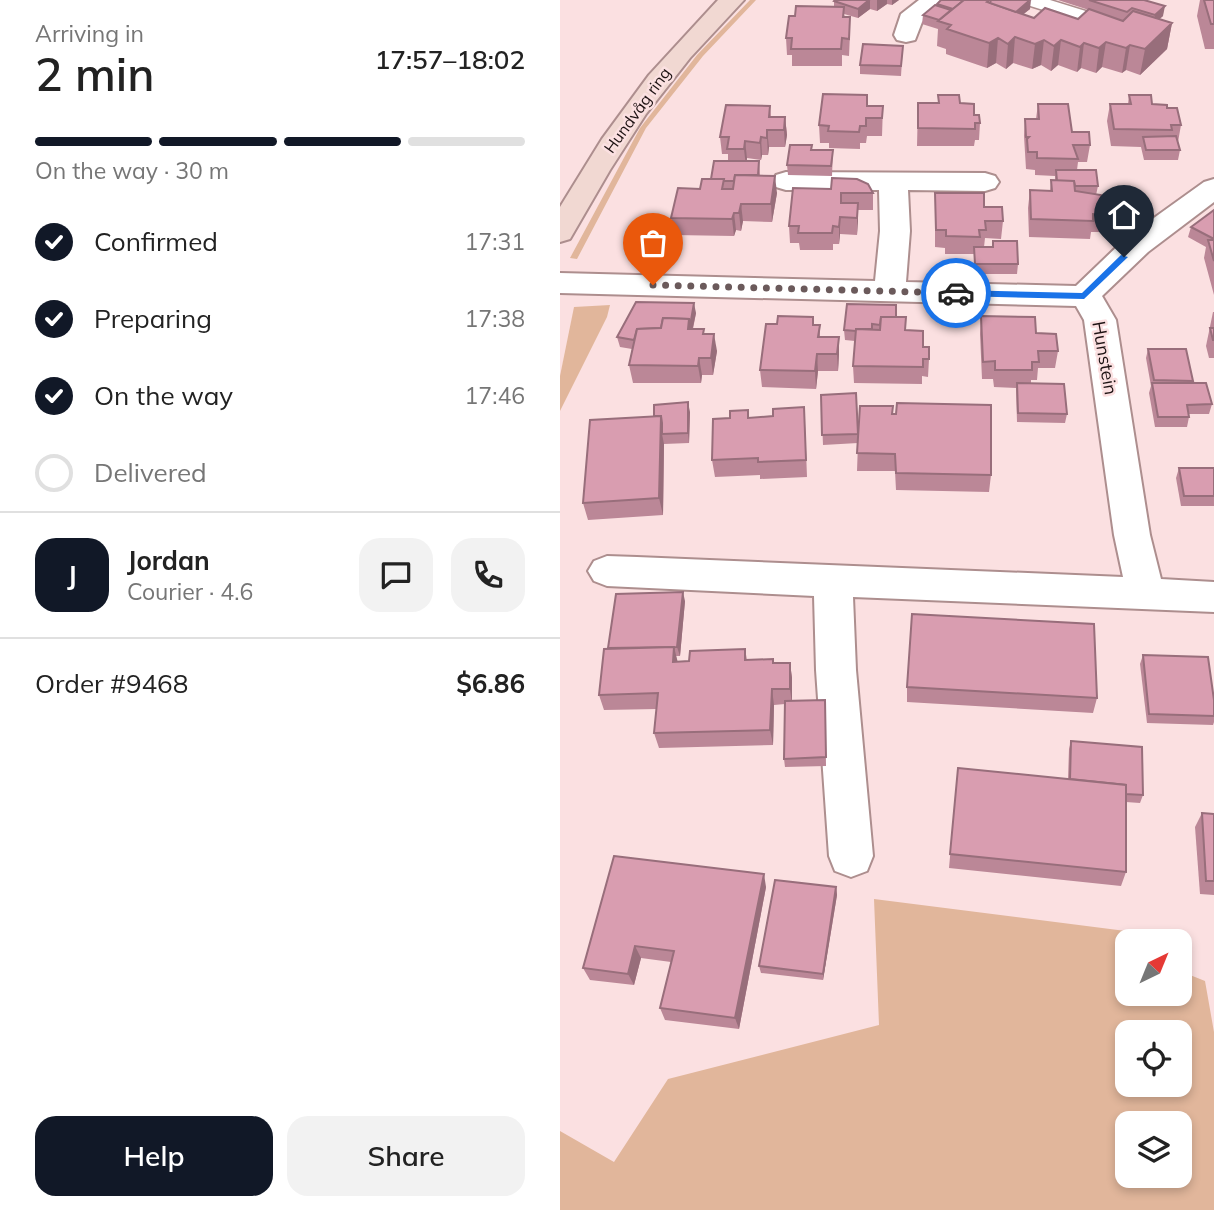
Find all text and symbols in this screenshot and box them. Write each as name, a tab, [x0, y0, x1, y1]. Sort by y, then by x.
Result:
text: Arriving in	[35, 19, 144, 48]
text: 17:57–18:02	[375, 43, 525, 76]
text: 2 min	[35, 45, 154, 103]
street label: Hundvåg ring	[599, 63, 675, 157]
text: On the way · 30 m	[35, 156, 229, 185]
pin	[1094, 185, 1154, 257]
icon: home	[1105, 196, 1143, 234]
pin	[623, 213, 683, 285]
icon: check	[35, 223, 73, 261]
icon: bag	[634, 224, 672, 262]
text: Confirmed	[94, 225, 218, 258]
text: 17:31	[465, 227, 525, 256]
courier	[921, 258, 991, 328]
icon: car	[937, 274, 975, 312]
icon: check	[35, 300, 73, 338]
text: Preparing	[94, 302, 212, 335]
text: 17:38	[465, 304, 525, 333]
street label: Hunstein	[1087, 319, 1123, 397]
icon: check	[35, 377, 73, 415]
text: On the way	[94, 379, 233, 412]
text: 17:46	[465, 381, 525, 410]
text: Delivered	[94, 456, 207, 489]
button: chat	[359, 538, 433, 612]
button: phone	[451, 538, 525, 612]
text: Jordan	[127, 544, 210, 577]
text: J	[67, 559, 77, 592]
text: Courier · 4.6	[127, 577, 253, 606]
text: Order #9468	[35, 667, 188, 700]
text: $6.86	[456, 667, 525, 700]
north arrow	[1115, 929, 1192, 1006]
map controls	[1115, 929, 1192, 1188]
button: locate	[1115, 1020, 1192, 1097]
button: layers	[1115, 1111, 1192, 1188]
button: Help	[35, 1116, 273, 1196]
button: Share	[287, 1116, 525, 1196]

